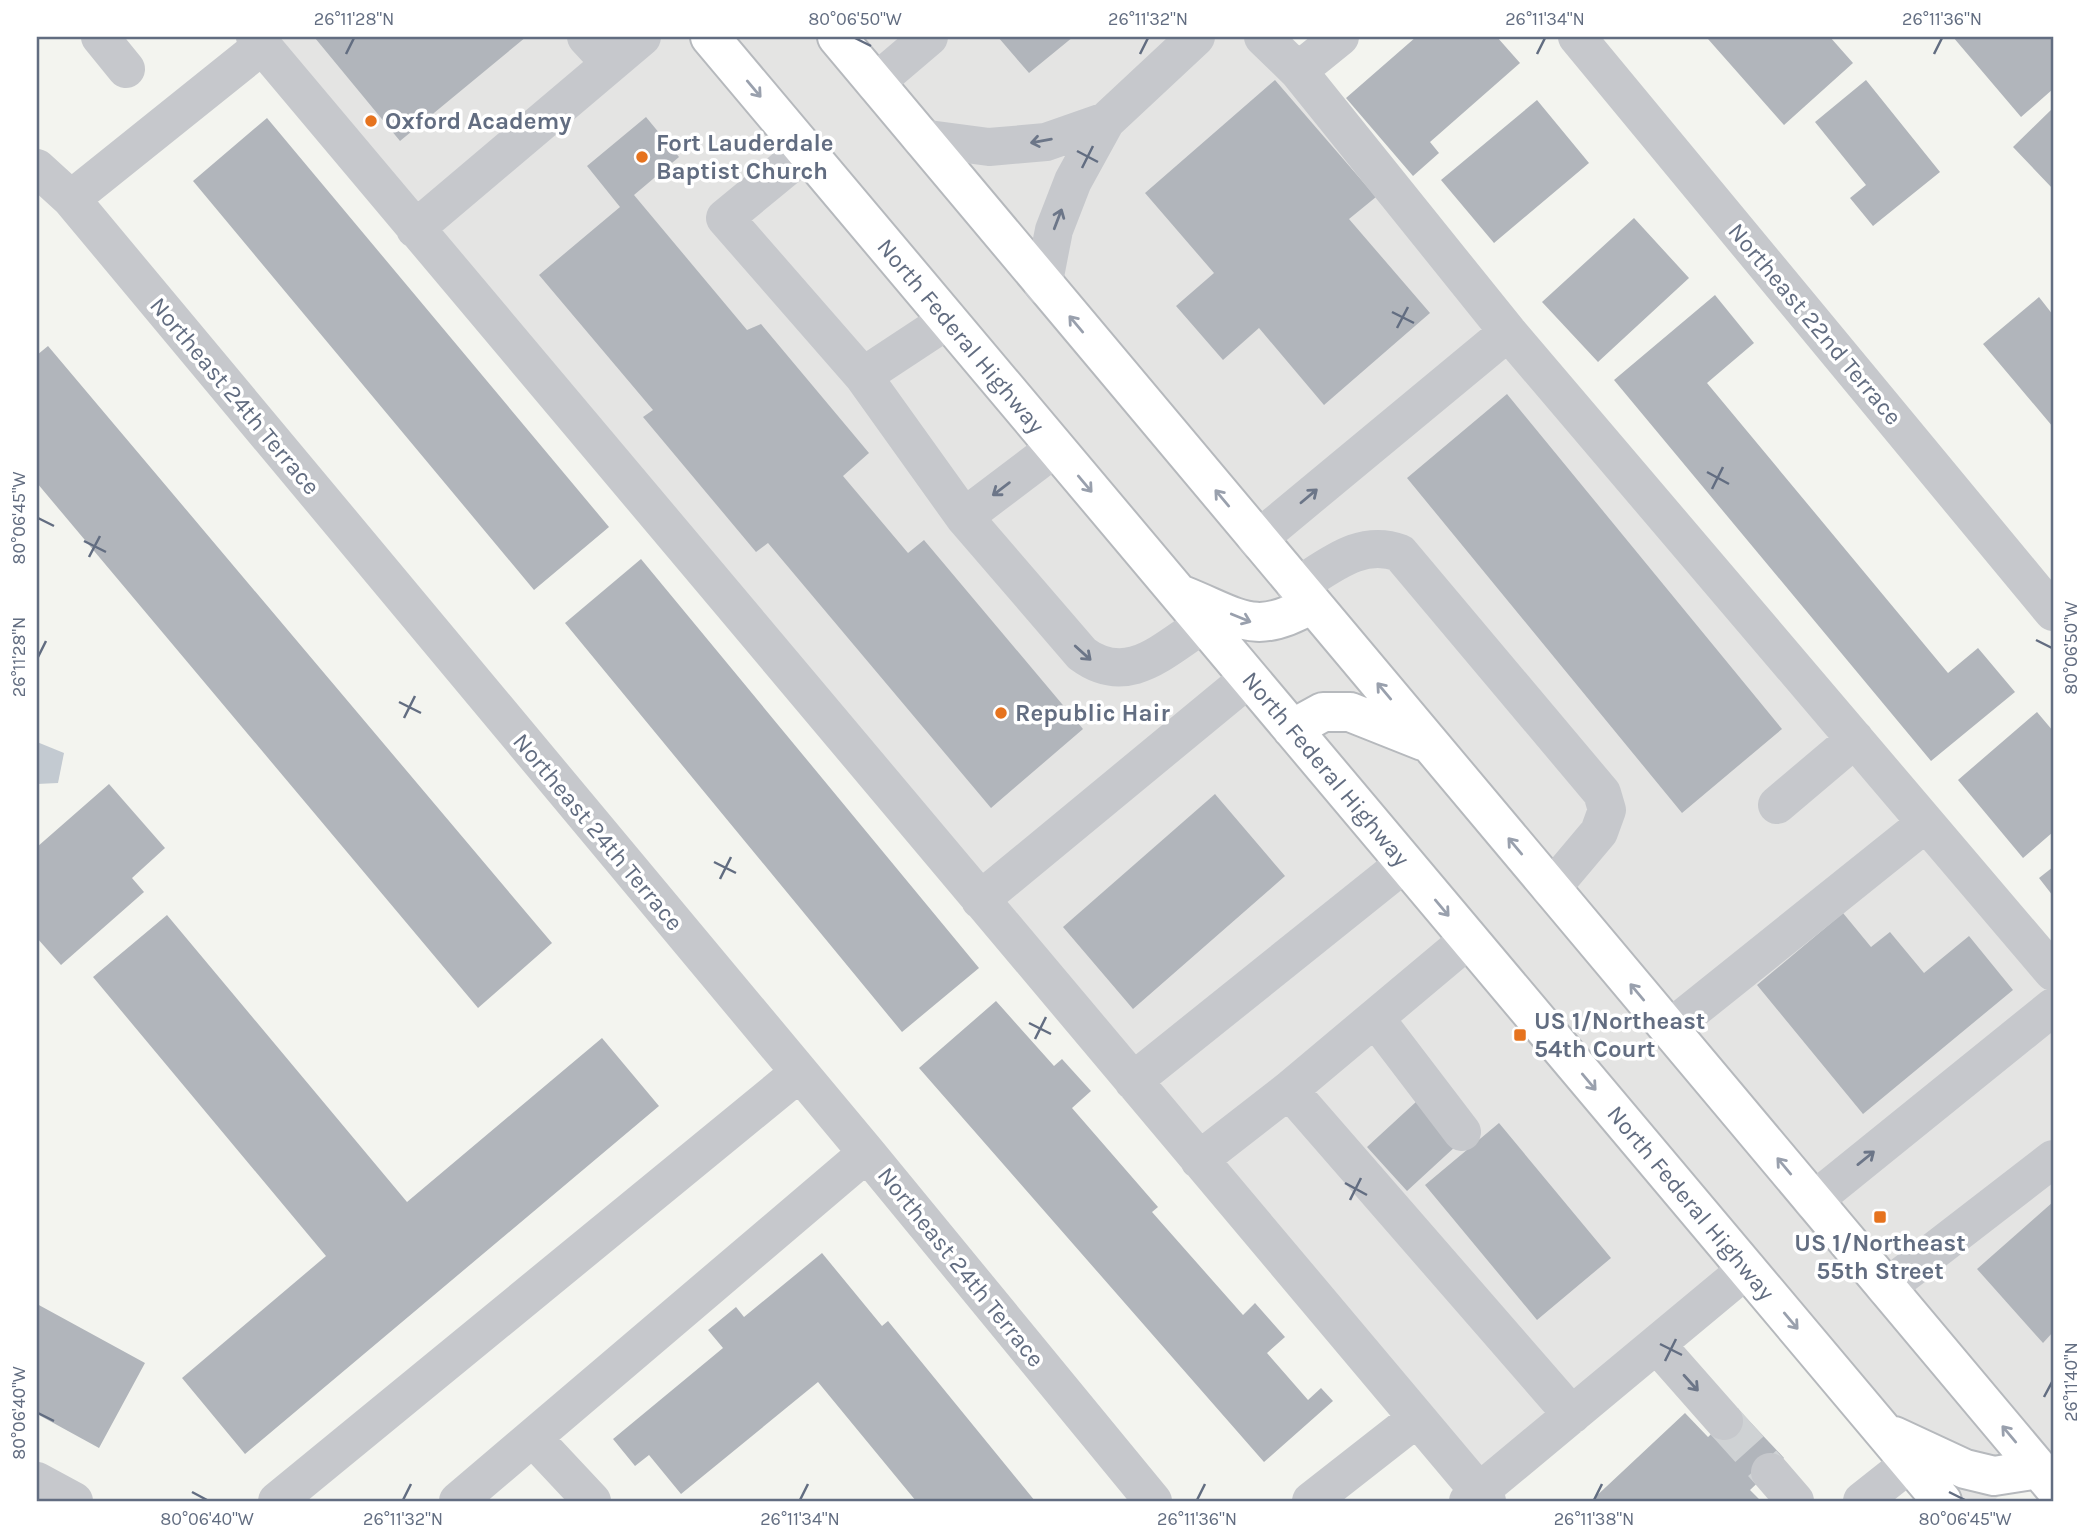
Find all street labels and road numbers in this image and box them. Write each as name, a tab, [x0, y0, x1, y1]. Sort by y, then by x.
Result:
street label: Northeast 22nd Terrace	[1722, 217, 1908, 431]
street label: North Federal Highway	[871, 233, 1051, 439]
street label: Northeast 24th Terrace	[144, 292, 326, 500]
street label: North Federal Highway	[1236, 666, 1416, 872]
street label: Northeast 24th Terrace	[507, 728, 689, 936]
street label: North Federal Highway	[1601, 1100, 1781, 1306]
street label: Northeast 24th Terrace	[872, 1161, 1050, 1373]

